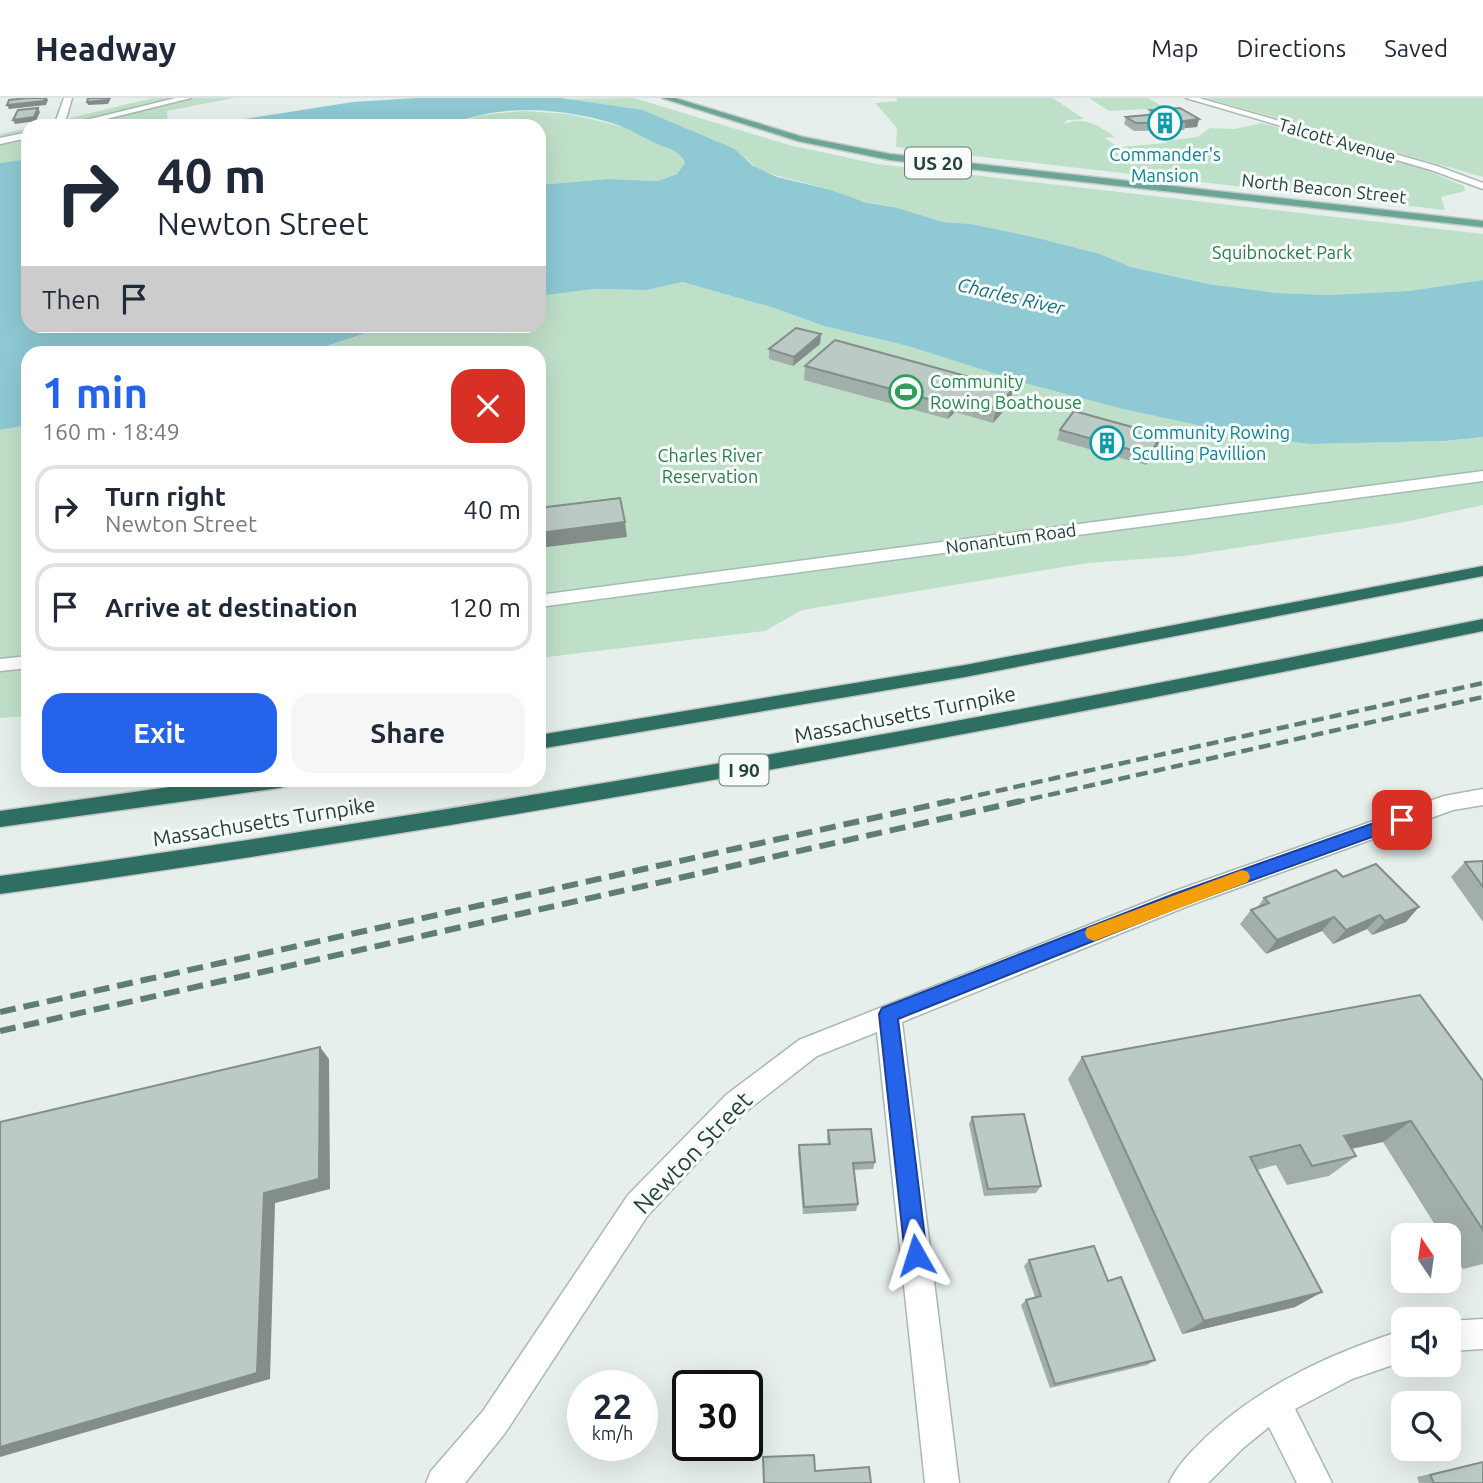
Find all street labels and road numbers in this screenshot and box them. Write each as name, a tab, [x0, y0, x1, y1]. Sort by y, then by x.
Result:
street label: Talcott Avenue	[1276, 114, 1398, 166]
road number: US 20	[905, 148, 971, 178]
street label: North Beacon Street	[1241, 169, 1408, 207]
street label: Nonantum Road	[944, 519, 1077, 557]
street label: Massachusetts Turnpike	[792, 681, 1018, 747]
road number: I 90	[720, 754, 768, 786]
street label: Massachusetts Turnpike	[151, 792, 377, 850]
street label: Newton Street	[628, 1086, 758, 1219]

